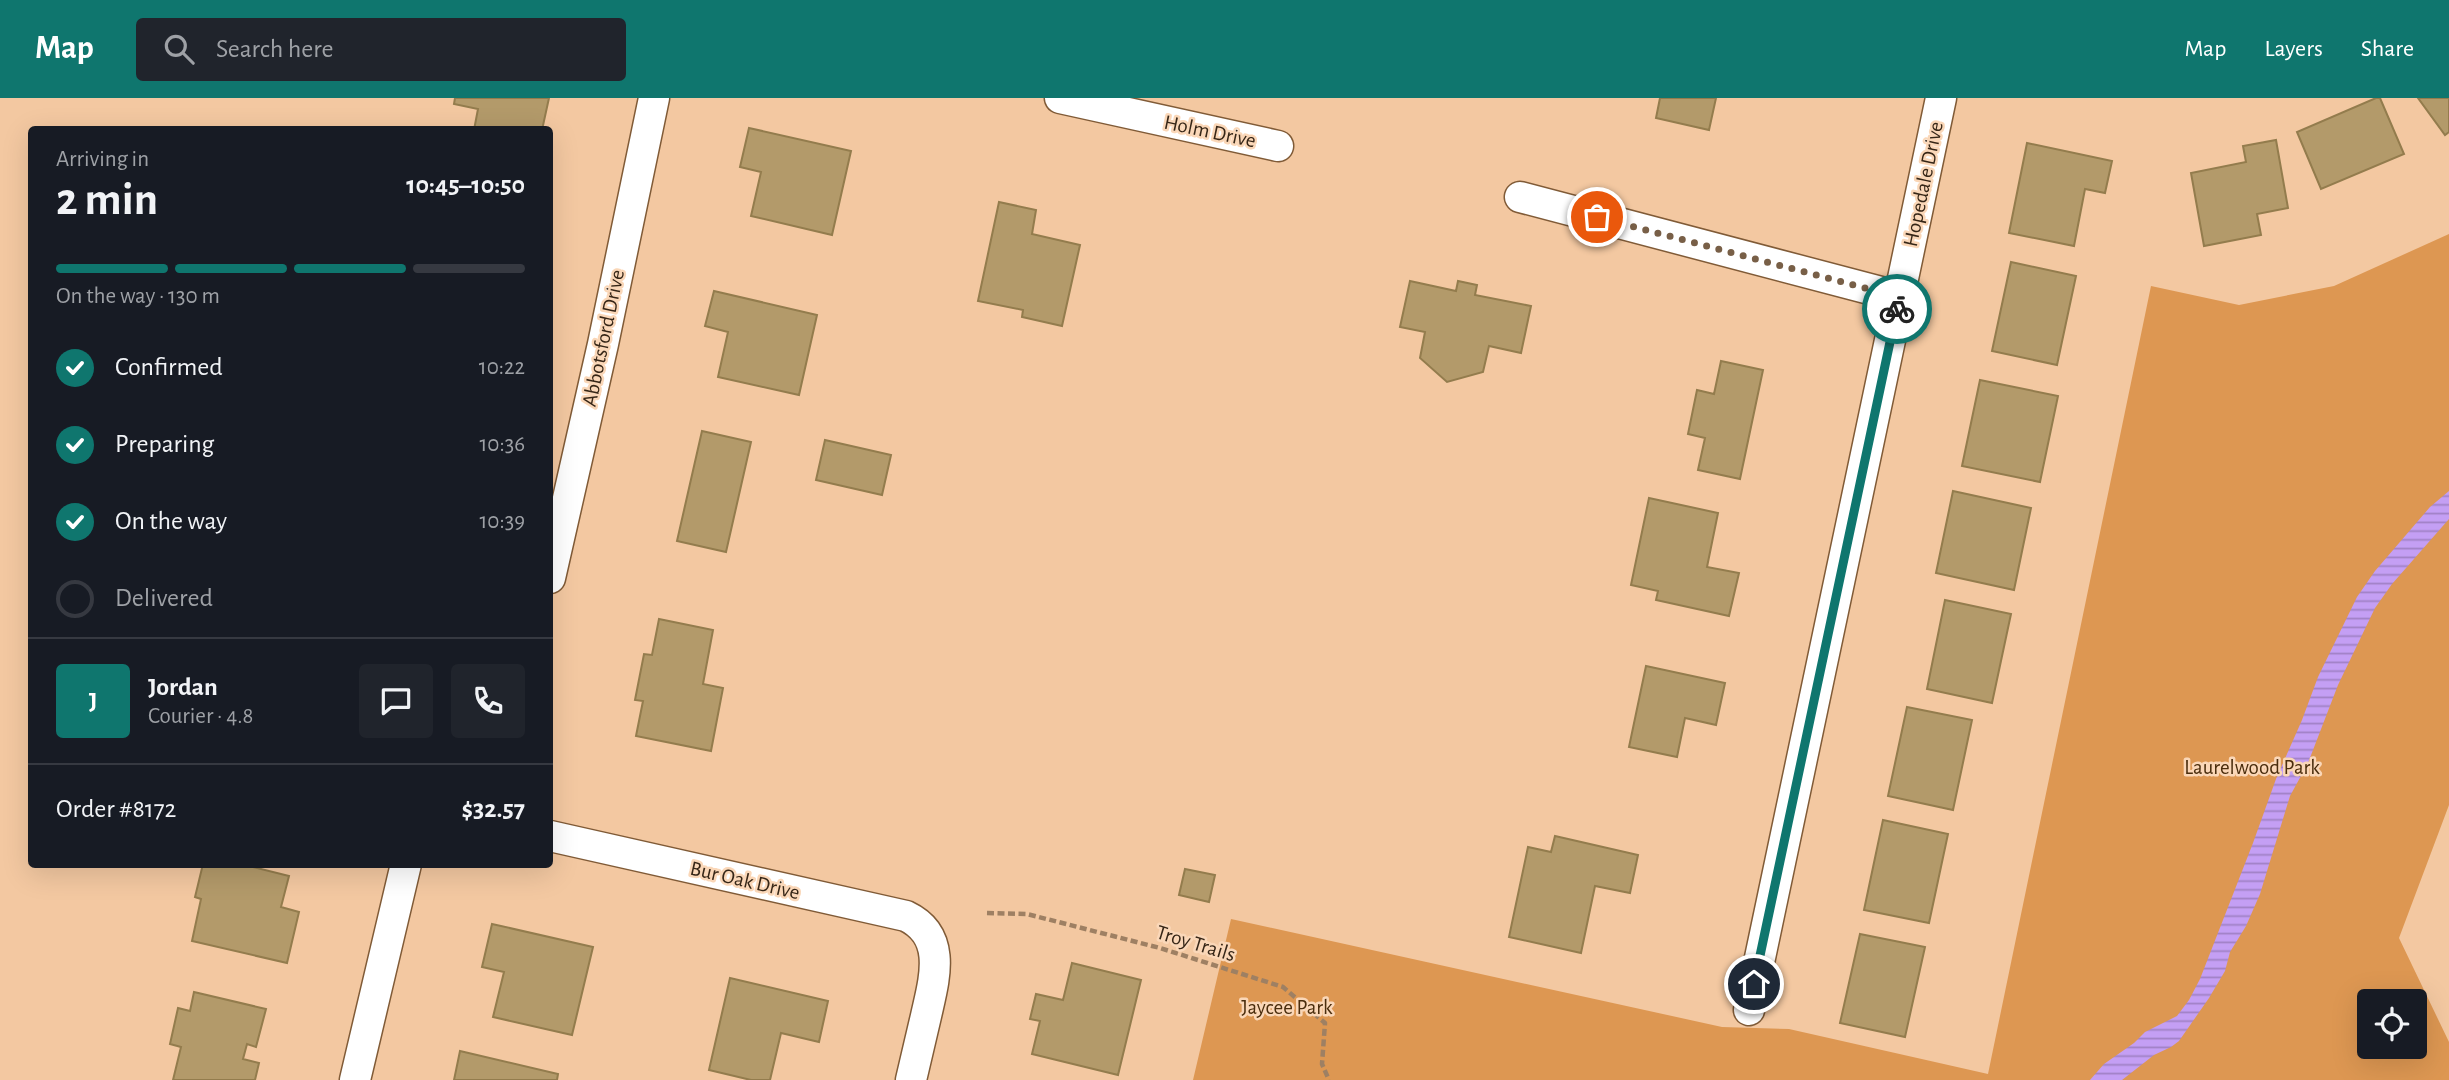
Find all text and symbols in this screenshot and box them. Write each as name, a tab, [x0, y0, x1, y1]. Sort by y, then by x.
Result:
search box	[136, 18, 626, 81]
icon: search	[160, 30, 198, 68]
text: Map	[35, 32, 94, 65]
text: Search here	[216, 36, 334, 62]
text: Map	[2184, 37, 2226, 61]
text: Layers	[2264, 37, 2323, 61]
text: Share	[2361, 37, 2414, 61]
street label: Holm Drive	[1162, 112, 1258, 151]
street label: Hopedale Drive	[1900, 120, 1947, 249]
text: Arriving in	[56, 148, 149, 171]
text: 10:45–10:50	[406, 172, 525, 198]
text: 2 min	[56, 177, 158, 223]
pin	[1567, 187, 1627, 247]
icon: bag	[1578, 198, 1616, 236]
street label: Abbotsford Drive	[579, 268, 628, 408]
courier	[1862, 274, 1932, 344]
text: On the way · 130 m	[56, 285, 220, 308]
icon: bike	[1878, 290, 1916, 328]
icon: check	[56, 349, 94, 387]
text: Confirmed	[115, 354, 223, 380]
text: 10:22	[479, 356, 525, 379]
icon: check	[56, 426, 94, 464]
text: Preparing	[115, 431, 214, 457]
text: 10:36	[479, 433, 525, 456]
icon: check	[56, 503, 94, 541]
text: On the way	[115, 508, 227, 534]
text: 10:39	[479, 510, 525, 533]
text: Delivered	[115, 585, 213, 611]
button: chat	[359, 664, 433, 738]
button: phone	[451, 664, 525, 738]
text: Jordan	[148, 674, 218, 700]
text: J	[89, 688, 97, 714]
text: Courier · 4.8	[148, 705, 253, 728]
park label: Laurelwood Park	[2184, 757, 2320, 778]
text: Order #8172	[56, 796, 176, 822]
text: $32.57	[461, 796, 525, 822]
street label: Bur Oak Drive	[688, 858, 802, 903]
street label: Troy Trails	[1154, 922, 1238, 965]
pin	[1724, 954, 1784, 1014]
icon: home	[1735, 965, 1773, 1003]
map controls	[2357, 989, 2427, 1059]
button: locate	[2357, 989, 2427, 1059]
park label: Jaycee Park	[1241, 997, 1333, 1018]

